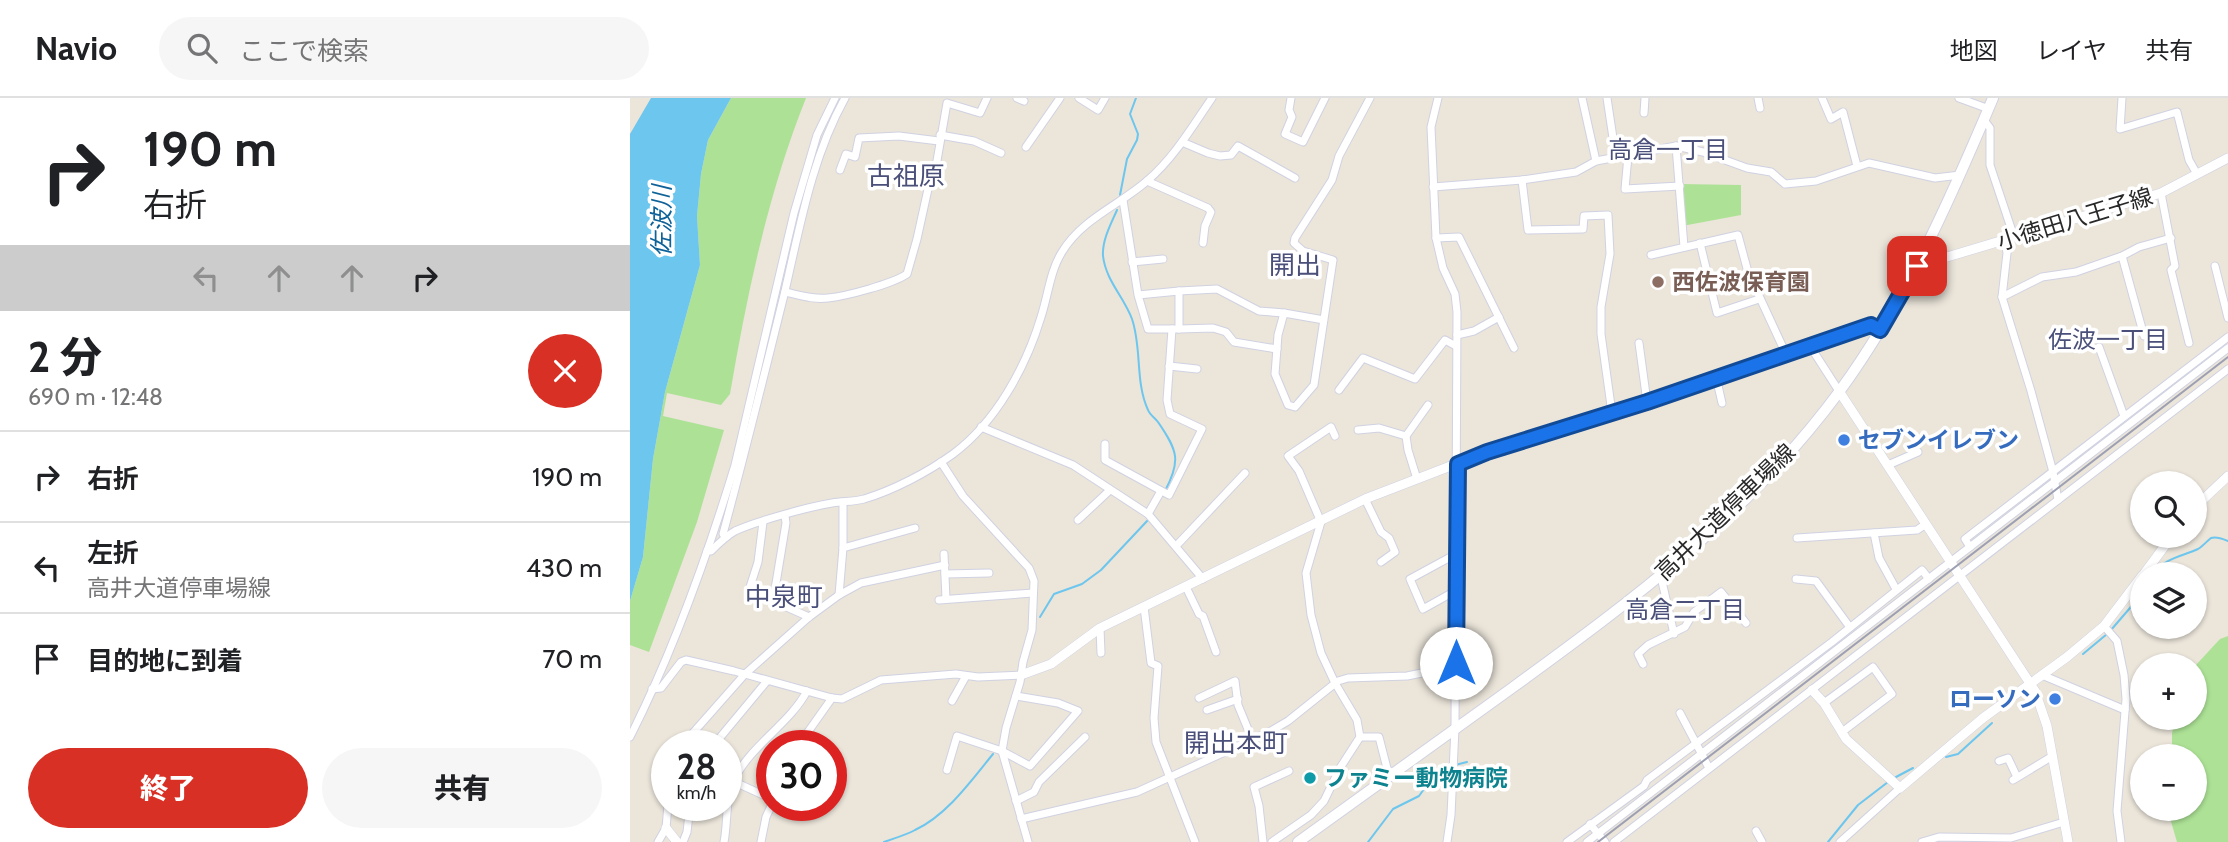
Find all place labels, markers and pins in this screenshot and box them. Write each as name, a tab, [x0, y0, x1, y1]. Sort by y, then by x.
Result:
pin	[1887, 236, 1947, 296]
place label: 西佐波保育園	[1672, 268, 1810, 296]
marker: 西佐波保育園	[1650, 274, 1666, 290]
place label: セブンイレブン	[1858, 426, 2019, 454]
marker: セブンイレブン	[1836, 432, 1852, 448]
place label: ローソン	[1949, 685, 2041, 713]
marker: ローソン	[2047, 691, 2063, 707]
place label: ファミー動物病院	[1324, 764, 1508, 792]
marker: ファミー動物病院	[1302, 770, 1318, 786]

